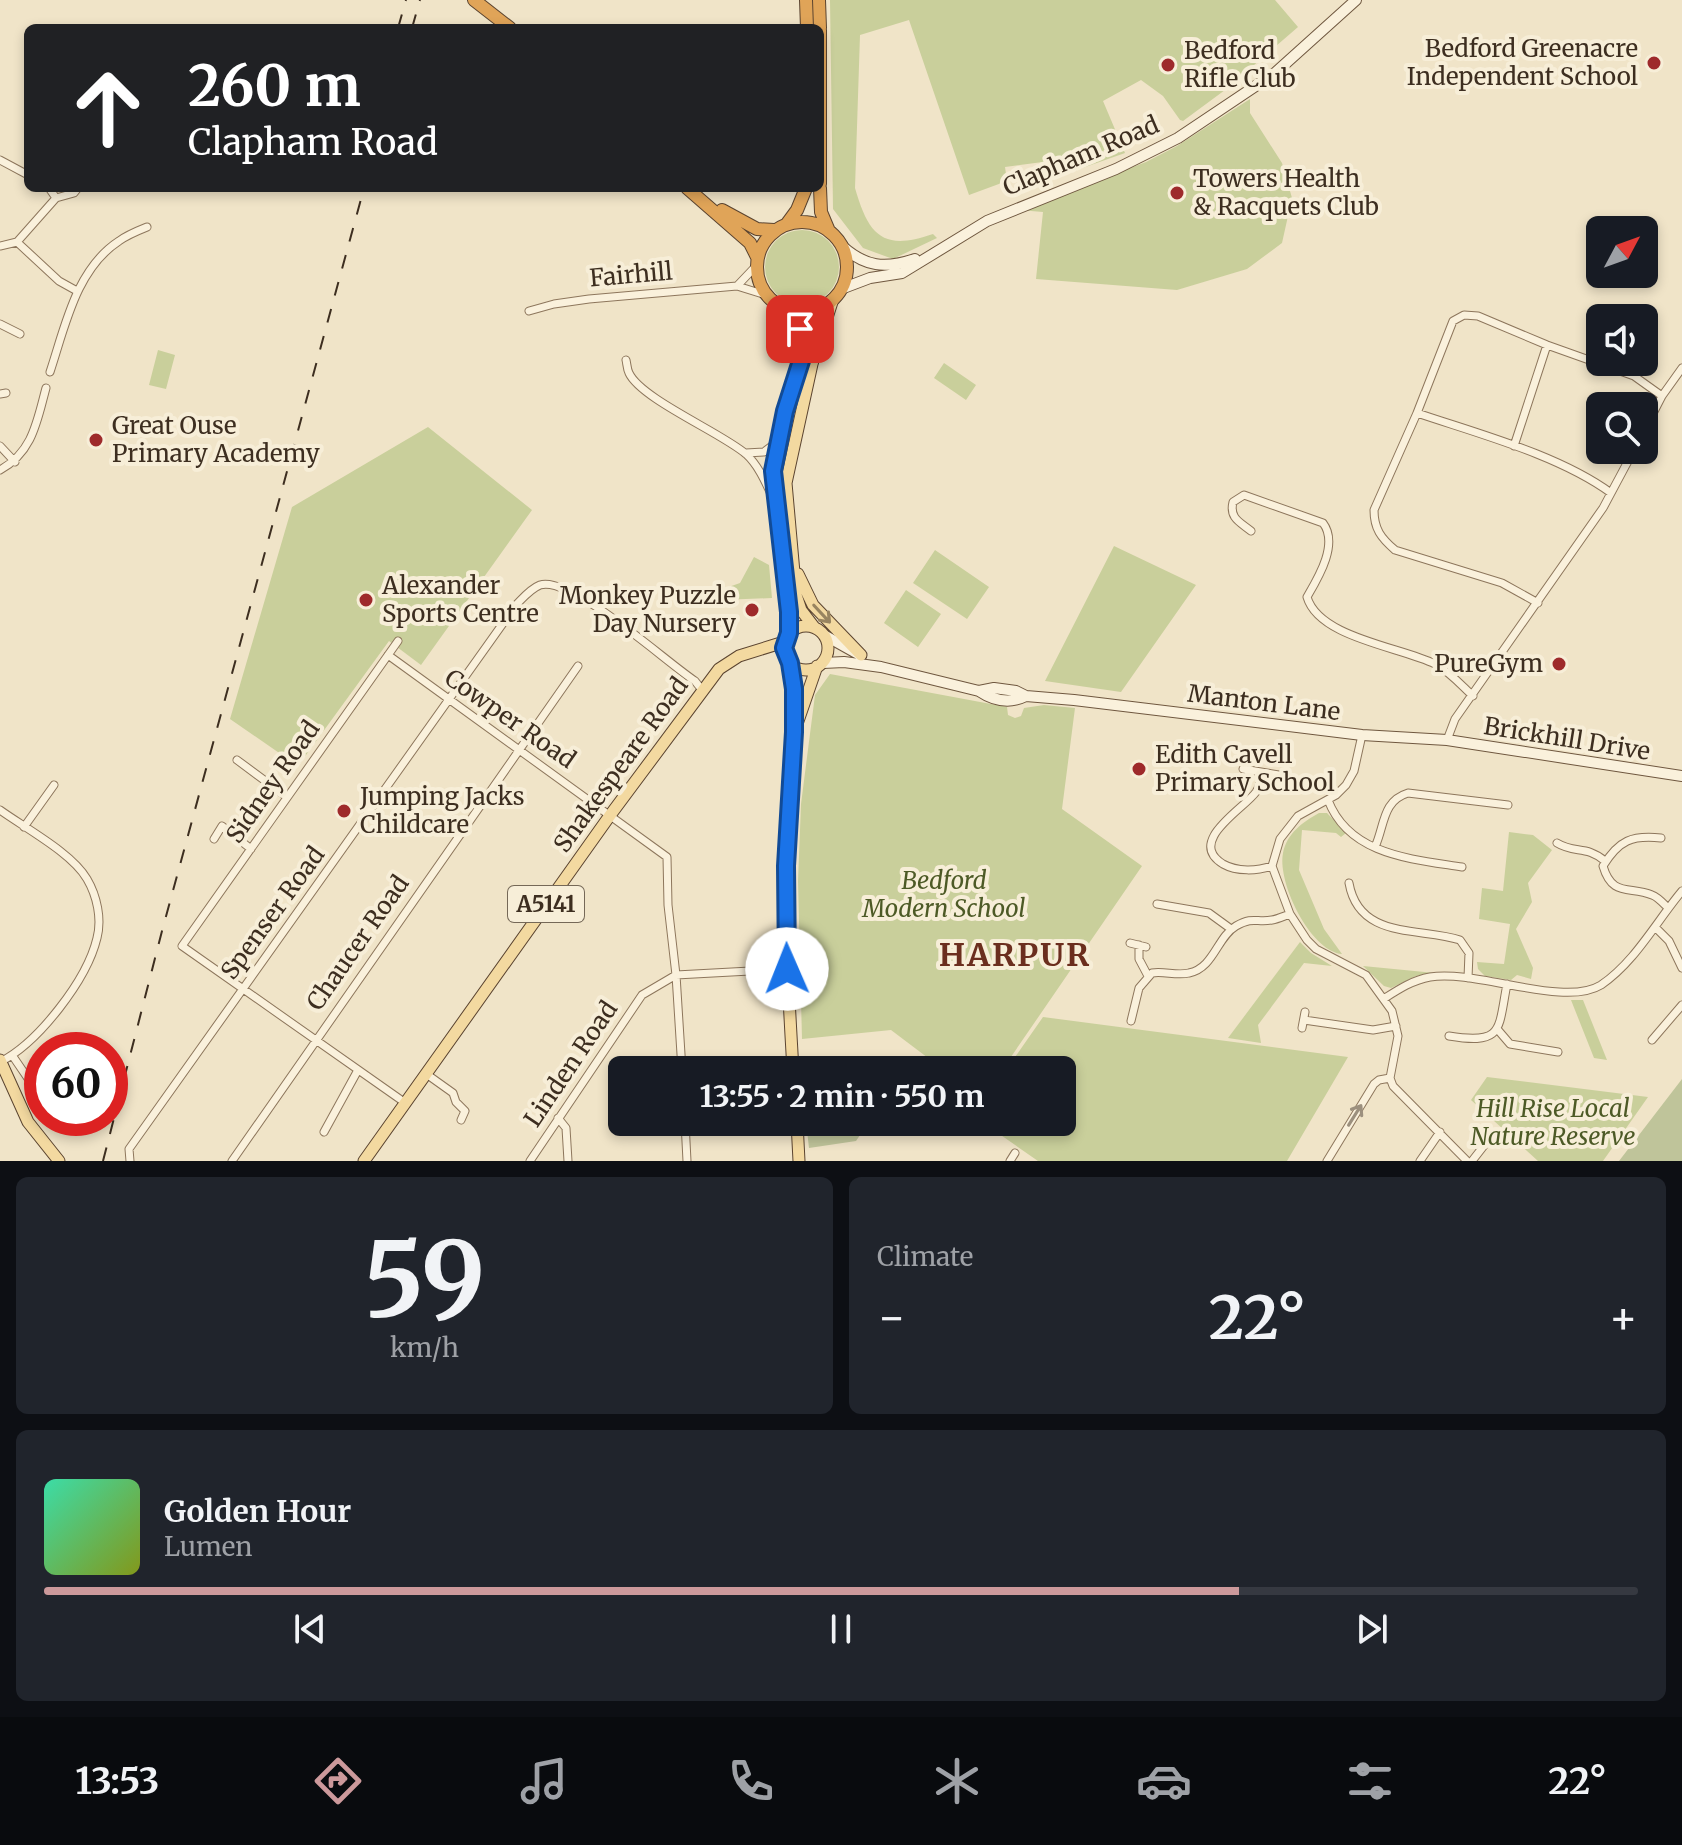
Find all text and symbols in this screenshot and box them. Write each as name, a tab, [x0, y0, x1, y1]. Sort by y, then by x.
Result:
place label: Bedford Greenacre Independent School	[1407, 33, 1638, 92]
place label: Bedford Rifle Club	[1184, 35, 1296, 94]
text: 260 m	[188, 51, 361, 121]
marker: Bedford Greenacre Independent School	[1645, 54, 1663, 72]
icon: ahead	[56, 56, 160, 160]
marker: Bedford Rifle Club	[1159, 56, 1177, 74]
street label: Clapham Road	[998, 109, 1164, 202]
text: Clapham Road	[188, 120, 438, 165]
place label: Towers Health & Racquets Club	[1193, 163, 1379, 222]
marker: Towers Health & Racquets Club	[1168, 184, 1186, 202]
north arrow	[1586, 216, 1658, 288]
map controls	[1586, 216, 1658, 464]
street label: Fairhill	[588, 255, 674, 294]
pin	[766, 295, 834, 363]
button: sound	[1586, 304, 1658, 376]
icon: arrive	[778, 307, 822, 351]
button: search	[1586, 392, 1658, 464]
place label: Great Ouse Primary Academy	[112, 410, 320, 469]
marker: Great Ouse Primary Academy	[87, 431, 105, 449]
place label: Alexander Sports Centre	[381, 570, 539, 629]
place label: Monkey Puzzle Day Nursery	[559, 580, 736, 639]
marker: Alexander Sports Centre	[357, 591, 375, 609]
marker: Monkey Puzzle Day Nursery	[743, 601, 761, 619]
one-way arrow	[812, 604, 830, 624]
place label: PureGym	[1434, 648, 1543, 679]
marker: PureGym	[1550, 655, 1568, 673]
street label: Cowper Road	[439, 662, 582, 775]
street label: Shakespeare Road	[547, 671, 695, 858]
street label: Manton Lane	[1186, 678, 1342, 727]
street label: Brickhill Drive	[1482, 710, 1652, 767]
street label: Sidney Road	[219, 714, 326, 849]
place label: Edith Cavell Primary School	[1155, 739, 1335, 798]
marker: Edith Cavell Primary School	[1130, 760, 1148, 778]
place label: Jumping Jacks Childcare	[359, 781, 525, 840]
marker: Jumping Jacks Childcare	[335, 802, 353, 820]
street label: Spenser Road	[214, 840, 331, 985]
park label: Bedford Modern School	[861, 865, 1026, 924]
street label: Chaucer Road	[300, 869, 416, 1016]
road number: A5141	[508, 886, 584, 922]
position arrow	[745, 927, 829, 1011]
district label: HARPUR	[939, 935, 1091, 975]
street label: Linden Road	[517, 995, 624, 1133]
speed limit sign: 60	[24, 1032, 128, 1136]
text: 13:55 · 2 min · 550 m	[699, 1077, 985, 1115]
park label: Hill Rise Local Nature Reserve	[1471, 1093, 1635, 1152]
one-way arrow	[1347, 1104, 1363, 1127]
text: 59	[363, 1214, 486, 1344]
text: Climate	[877, 1240, 973, 1273]
text: 22°	[1209, 1280, 1306, 1355]
text: −	[877, 1290, 906, 1345]
text: +	[1609, 1290, 1638, 1345]
text: km/h	[390, 1331, 459, 1364]
text: Golden Hour	[164, 1492, 351, 1530]
text: Lumen	[164, 1530, 253, 1563]
icon: previous	[288, 1607, 332, 1651]
icon: pause	[819, 1607, 863, 1651]
icon: next	[1350, 1607, 1394, 1651]
icon: directions	[310, 1753, 366, 1809]
icon: music	[516, 1753, 572, 1809]
icon: phone	[723, 1753, 779, 1809]
icon: climate	[929, 1753, 985, 1809]
icon: car	[1136, 1753, 1192, 1809]
icon: filters	[1342, 1753, 1398, 1809]
text: 13:53	[75, 1759, 159, 1804]
text: 22°	[1548, 1759, 1607, 1804]

